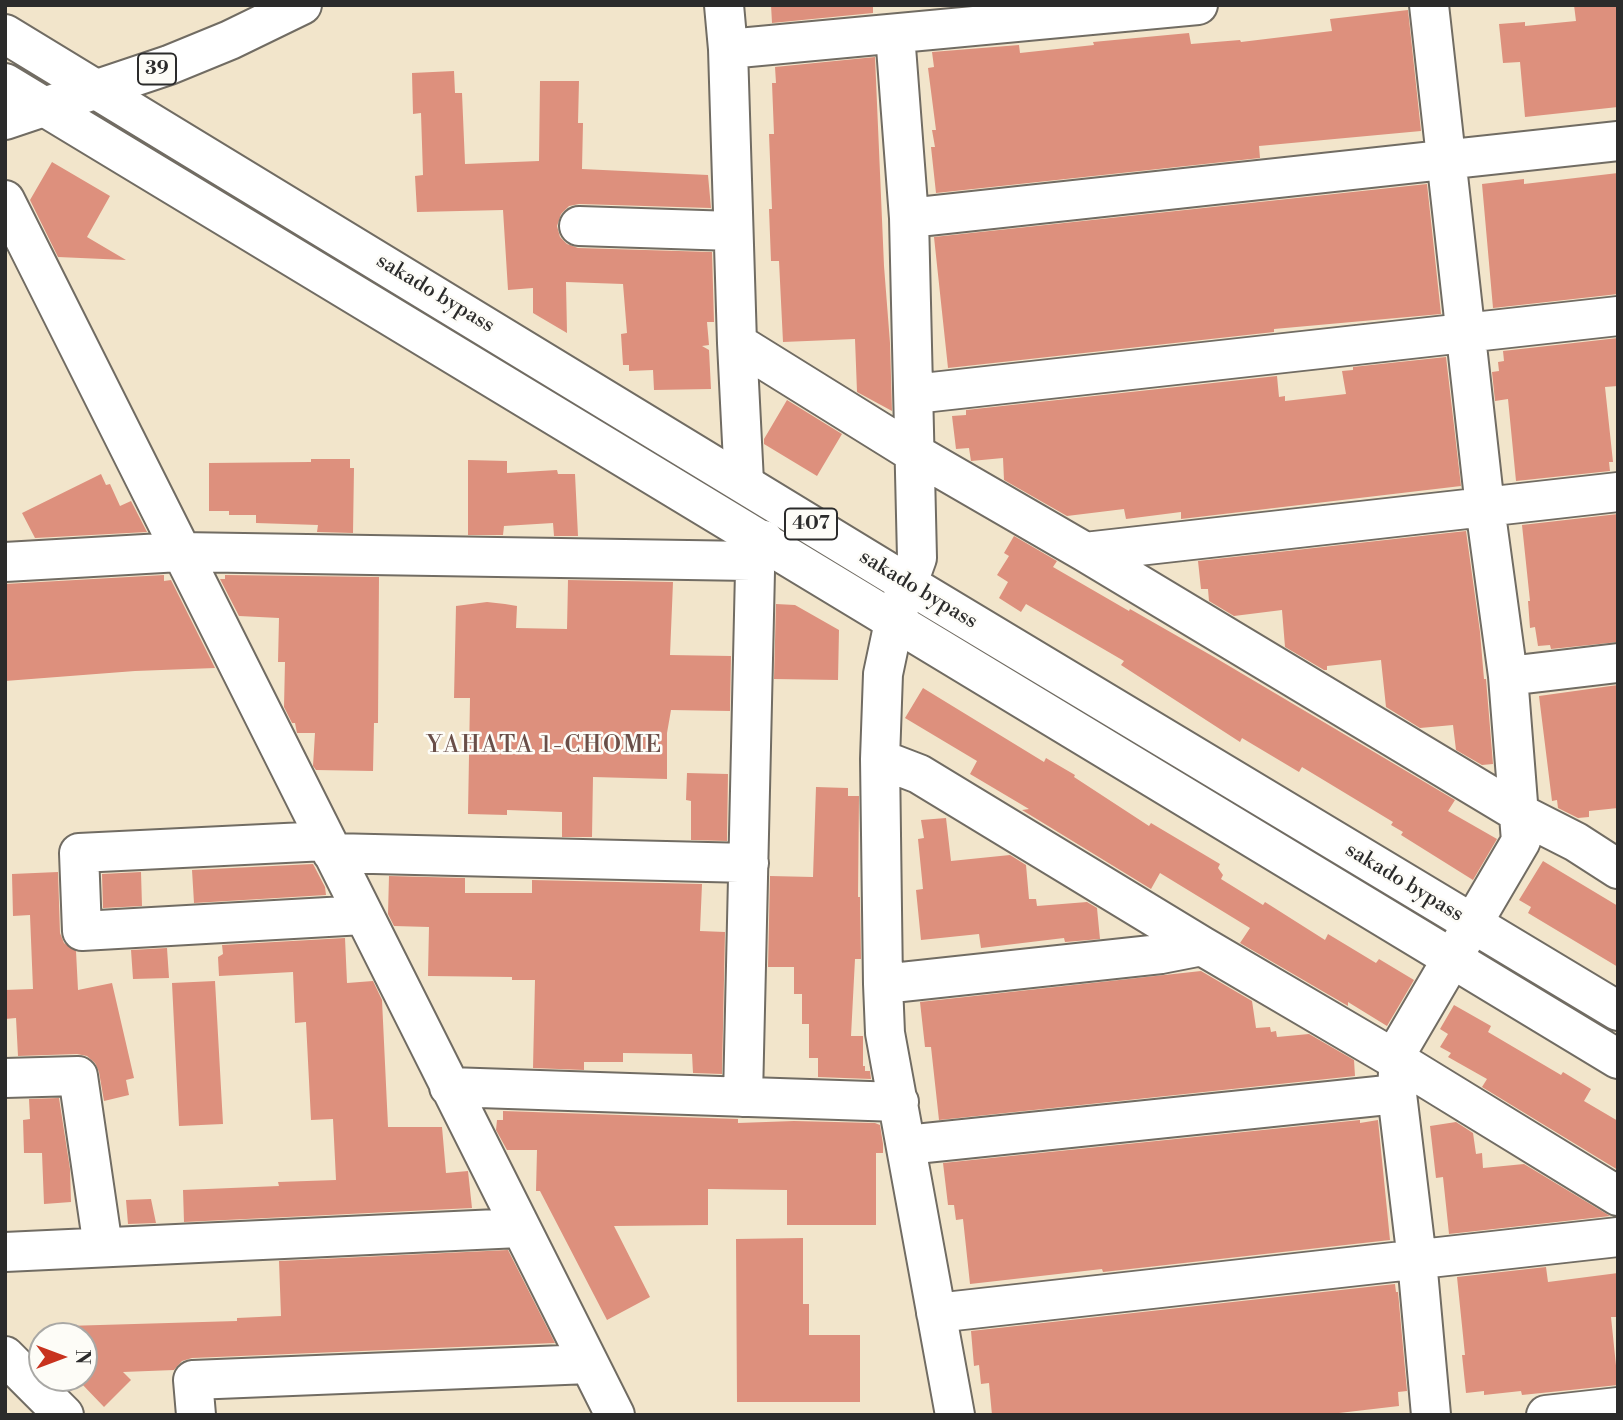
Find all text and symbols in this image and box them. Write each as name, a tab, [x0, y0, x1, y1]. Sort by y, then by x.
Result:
road number: 39	[138, 54, 176, 85]
street label: sakado bypass	[371, 249, 499, 339]
road number: 407	[785, 509, 837, 540]
street label: sakado bypass	[854, 545, 982, 635]
district label: YAHATA 1-CHOME	[428, 732, 662, 760]
street label: sakado bypass	[1340, 838, 1468, 928]
north arrow	[28, 1322, 98, 1392]
text: N	[70, 1349, 94, 1365]

